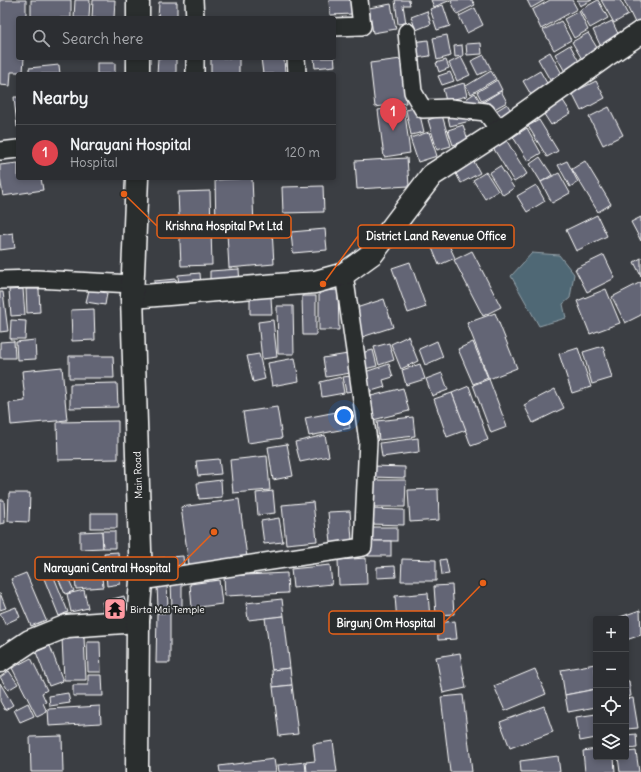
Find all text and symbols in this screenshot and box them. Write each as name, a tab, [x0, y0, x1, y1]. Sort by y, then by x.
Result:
search box	[16, 16, 336, 60]
icon: search	[30, 27, 52, 49]
text: Search here	[62, 29, 143, 48]
text: Nearby	[32, 87, 88, 109]
pin: 1	[380, 98, 406, 131]
text: Narayani Hospital	[70, 135, 191, 154]
text: 1	[42, 144, 48, 161]
text: 120 m	[285, 144, 320, 161]
text: Hospital	[70, 154, 118, 171]
callout: Krishna Hospital Pvt Ltd	[157, 215, 291, 238]
text: Krishna Hospital Pvt Ltd	[165, 219, 283, 234]
callout: District Land Revenue Office	[358, 225, 514, 248]
text: District Land Revenue Office	[366, 229, 506, 243]
your location	[334, 406, 354, 426]
street label: Main Road	[131, 451, 145, 499]
callout: Narayani Central Hospital	[35, 557, 178, 580]
text: Narayani Central Hospital	[43, 561, 171, 576]
temple icon: Birta Mai Temple	[102, 596, 128, 622]
place label: Birta Mai Temple	[130, 603, 205, 616]
callout: Birgunj Om Hospital	[329, 611, 444, 634]
text: Birgunj Om Hospital	[336, 616, 436, 631]
map controls	[593, 616, 629, 760]
button: +	[593, 616, 629, 652]
button: −	[593, 652, 629, 688]
button: locate	[593, 688, 629, 724]
button: layers	[593, 724, 629, 760]

